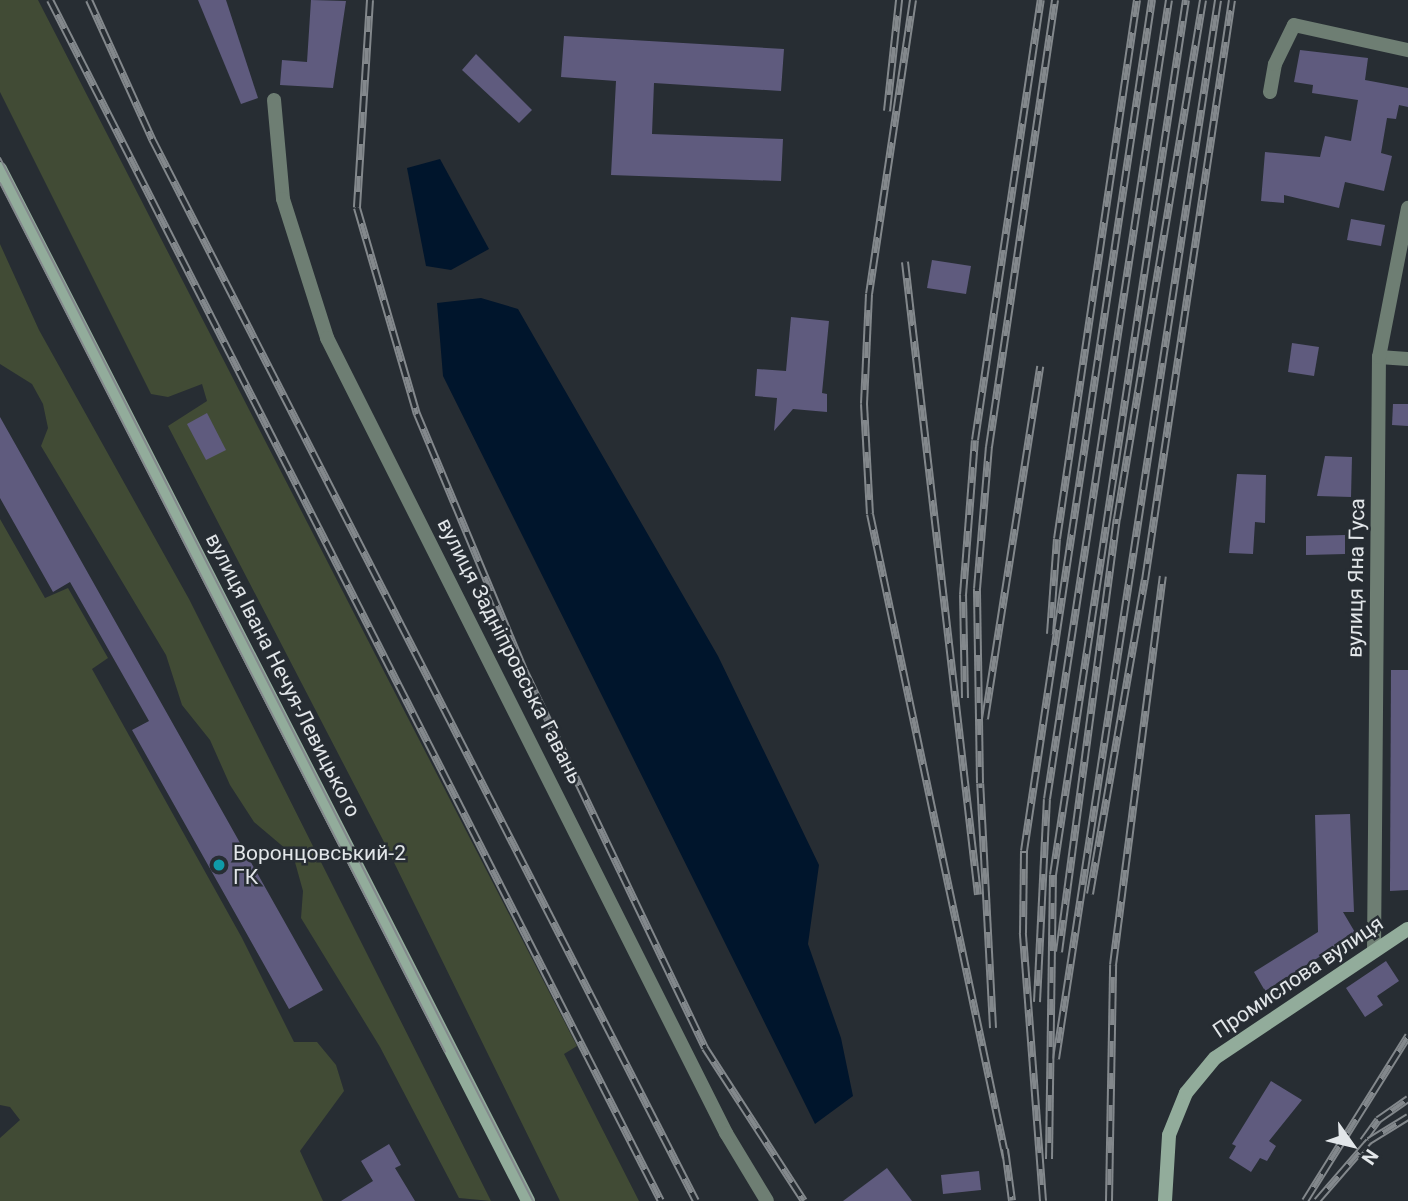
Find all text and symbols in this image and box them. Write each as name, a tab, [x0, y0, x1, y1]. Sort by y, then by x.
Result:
street label: вулиця Яна Гуса	[1342, 498, 1370, 658]
street label: вулиця Задніпровська Гавань	[432, 514, 588, 788]
street label: вулиця Івана Нечуя-Левицького	[200, 529, 366, 821]
place label: Воронцовський-2 ГК	[233, 840, 406, 890]
marker: Воронцовський-2 ГК	[211, 857, 227, 873]
street label: Промислова вулиця	[1208, 911, 1388, 1043]
north arrow	[1317, 1110, 1387, 1180]
text: N	[1357, 1145, 1383, 1169]

